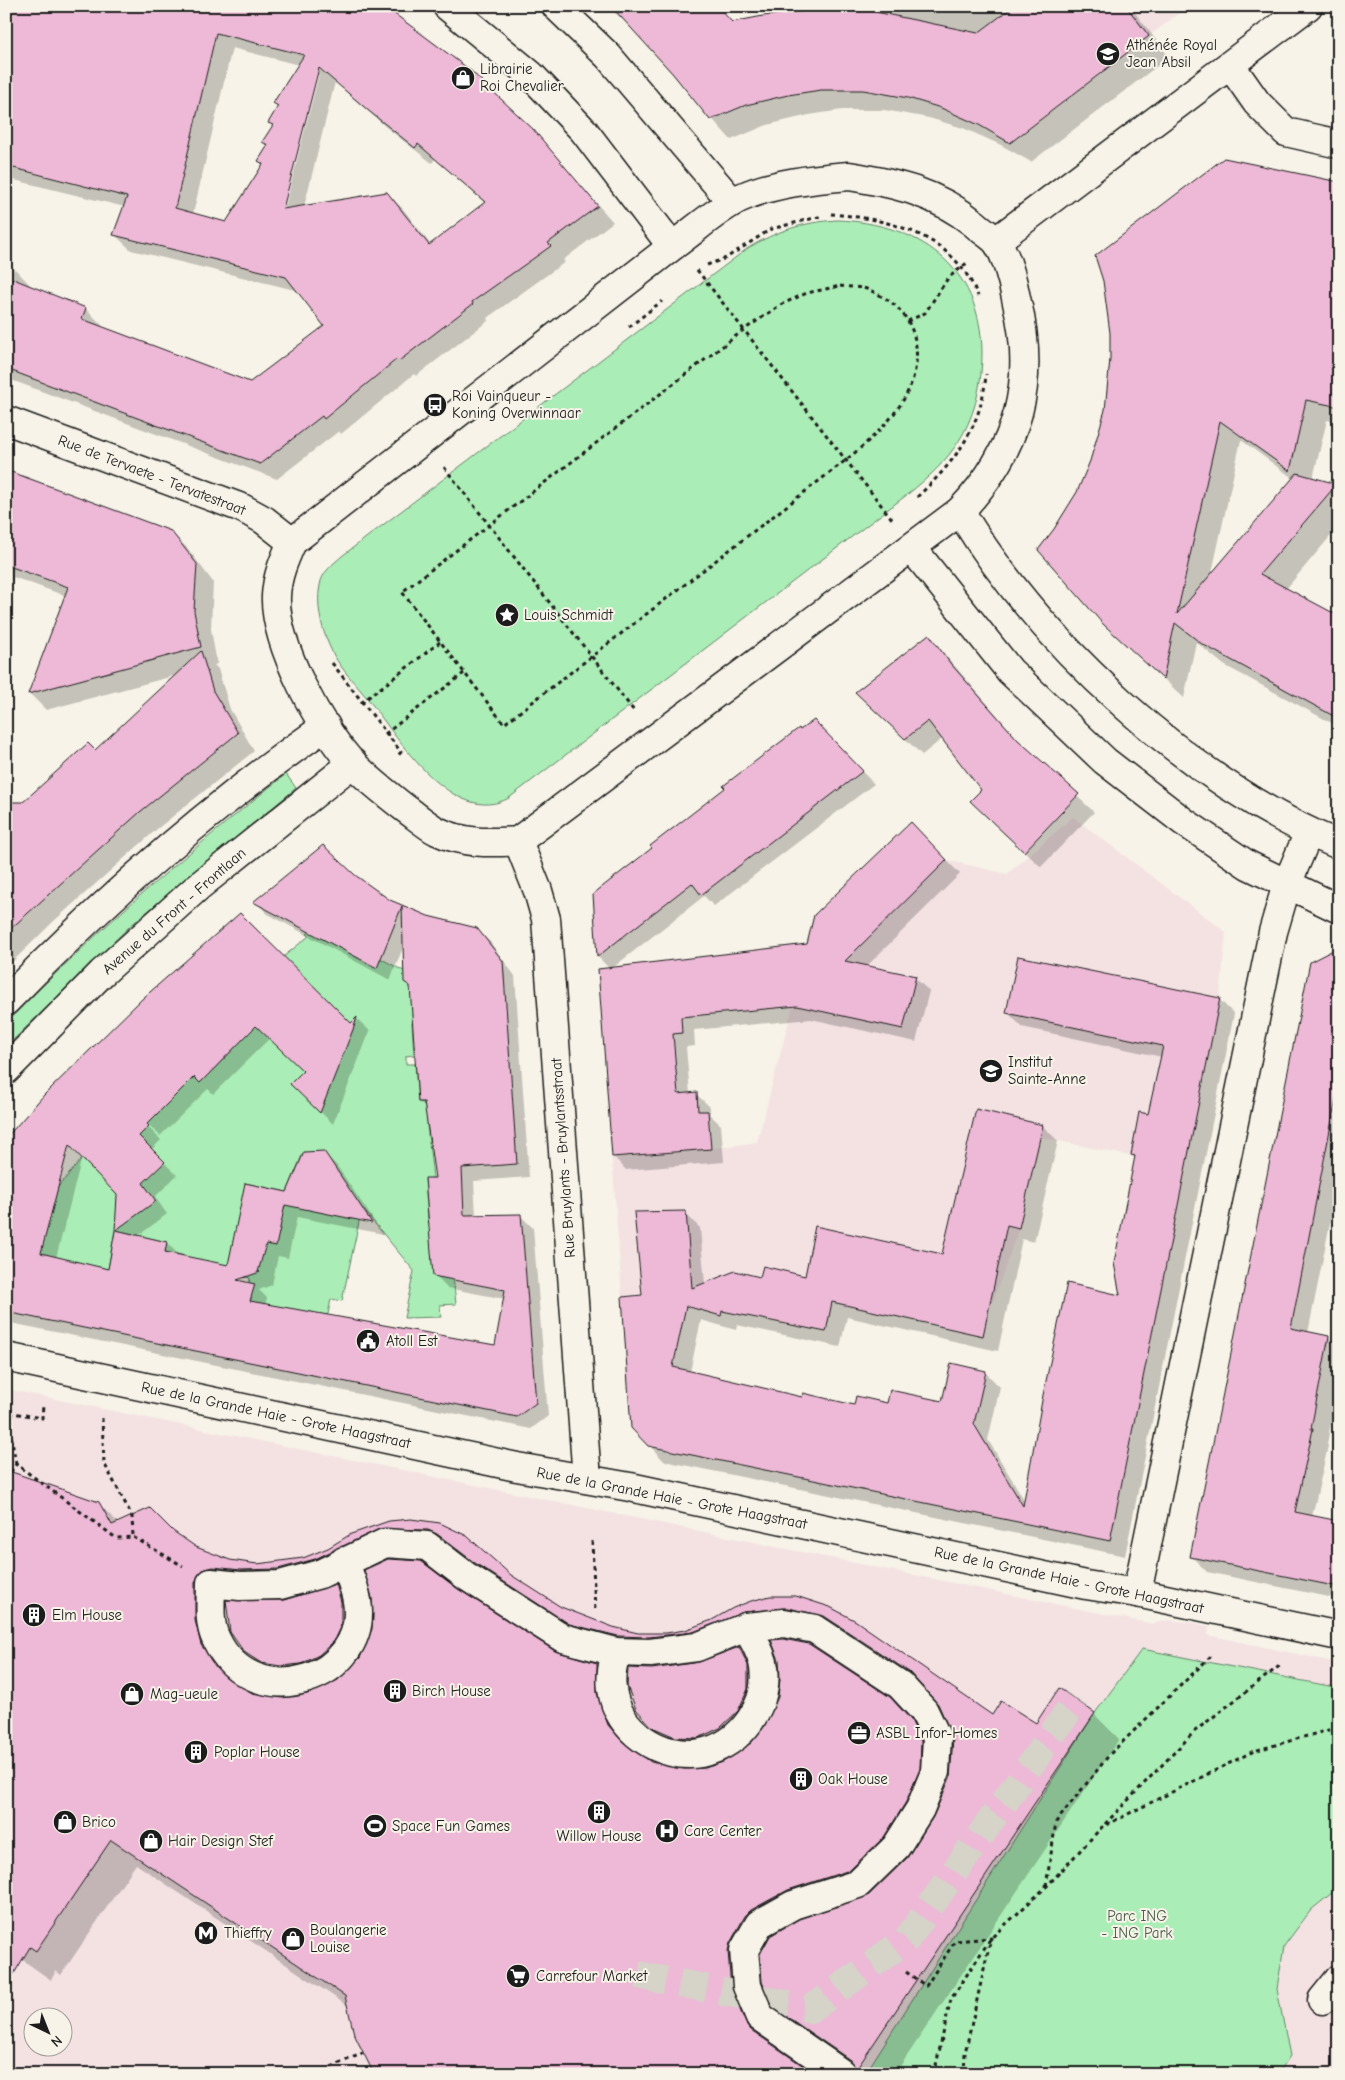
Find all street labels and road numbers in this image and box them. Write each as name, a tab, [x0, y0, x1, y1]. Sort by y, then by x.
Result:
street label: Rue de Tervaete - Tervatestraat	[56, 431, 249, 519]
street label: Avenue du Front - Frontlaan	[99, 844, 249, 978]
street label: Rue Bruylants - Bruylantsstraat	[547, 1057, 579, 1258]
street label: Rue de la Grande Haie - Grote Haagstraat	[140, 1378, 413, 1453]
street label: Rue de la Grande Haie - Grote Haagstraat	[535, 1463, 809, 1533]
street label: Rue de la Grande Haie - Grote Haagstraat	[933, 1543, 1206, 1618]

